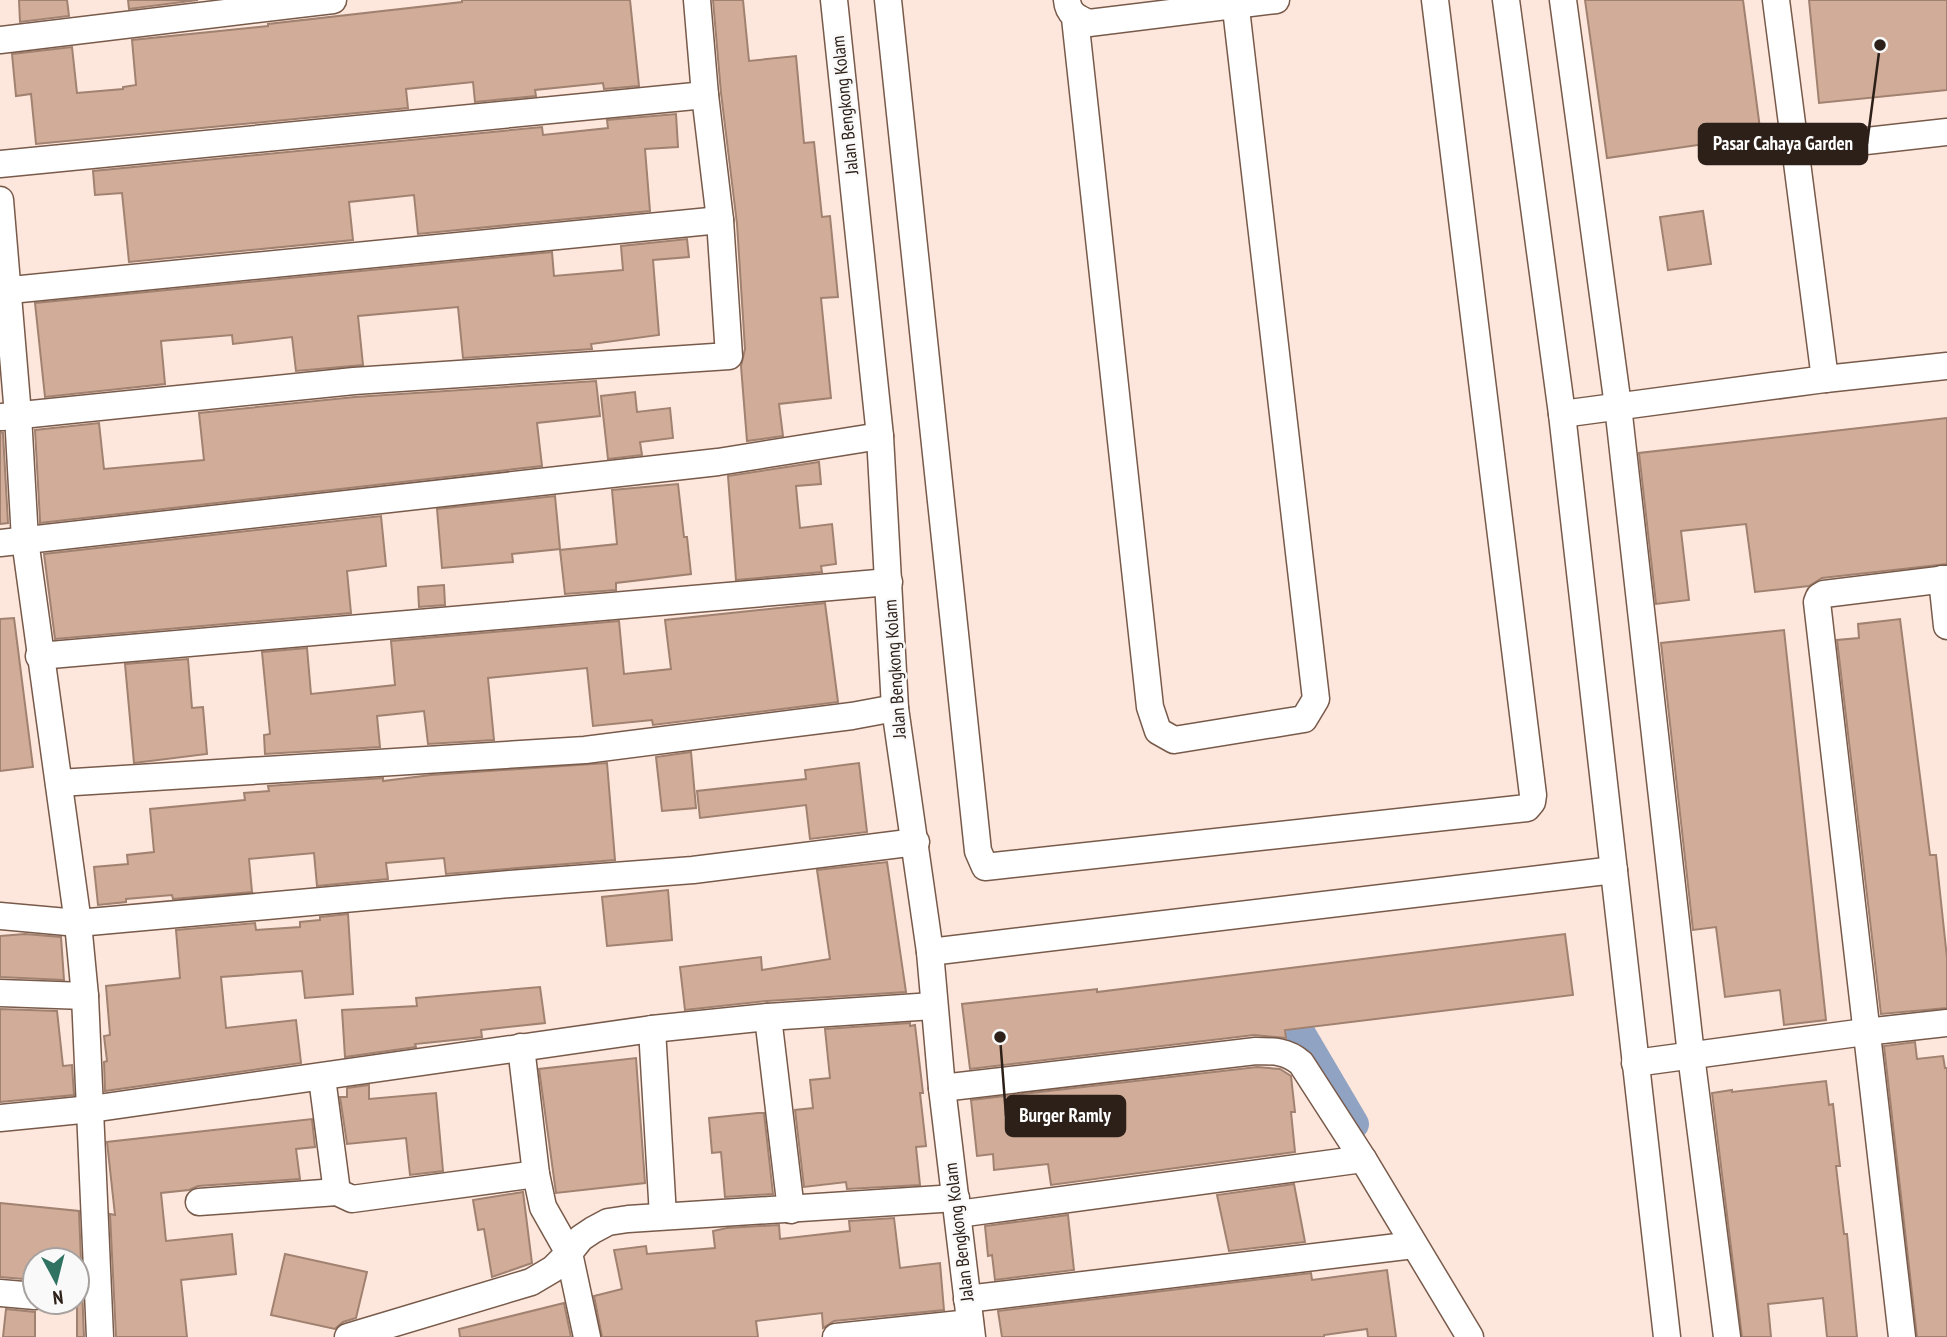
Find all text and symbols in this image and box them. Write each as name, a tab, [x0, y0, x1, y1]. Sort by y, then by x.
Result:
street label: Jalan Bengkong Kolam	[826, 35, 863, 177]
callout: Pasar Cahaya Garden	[1699, 124, 1867, 164]
text: Pasar Cahaya Garden	[1713, 131, 1853, 155]
street label: Jalan Bengkong Kolam	[878, 599, 911, 740]
callout: Burger Ramly	[1006, 1096, 1125, 1136]
text: Burger Ramly	[1019, 1103, 1111, 1127]
street label: Jalan Bengkong Kolam	[939, 1161, 979, 1304]
north arrow	[21, 1246, 91, 1316]
text: N	[52, 1285, 65, 1310]

